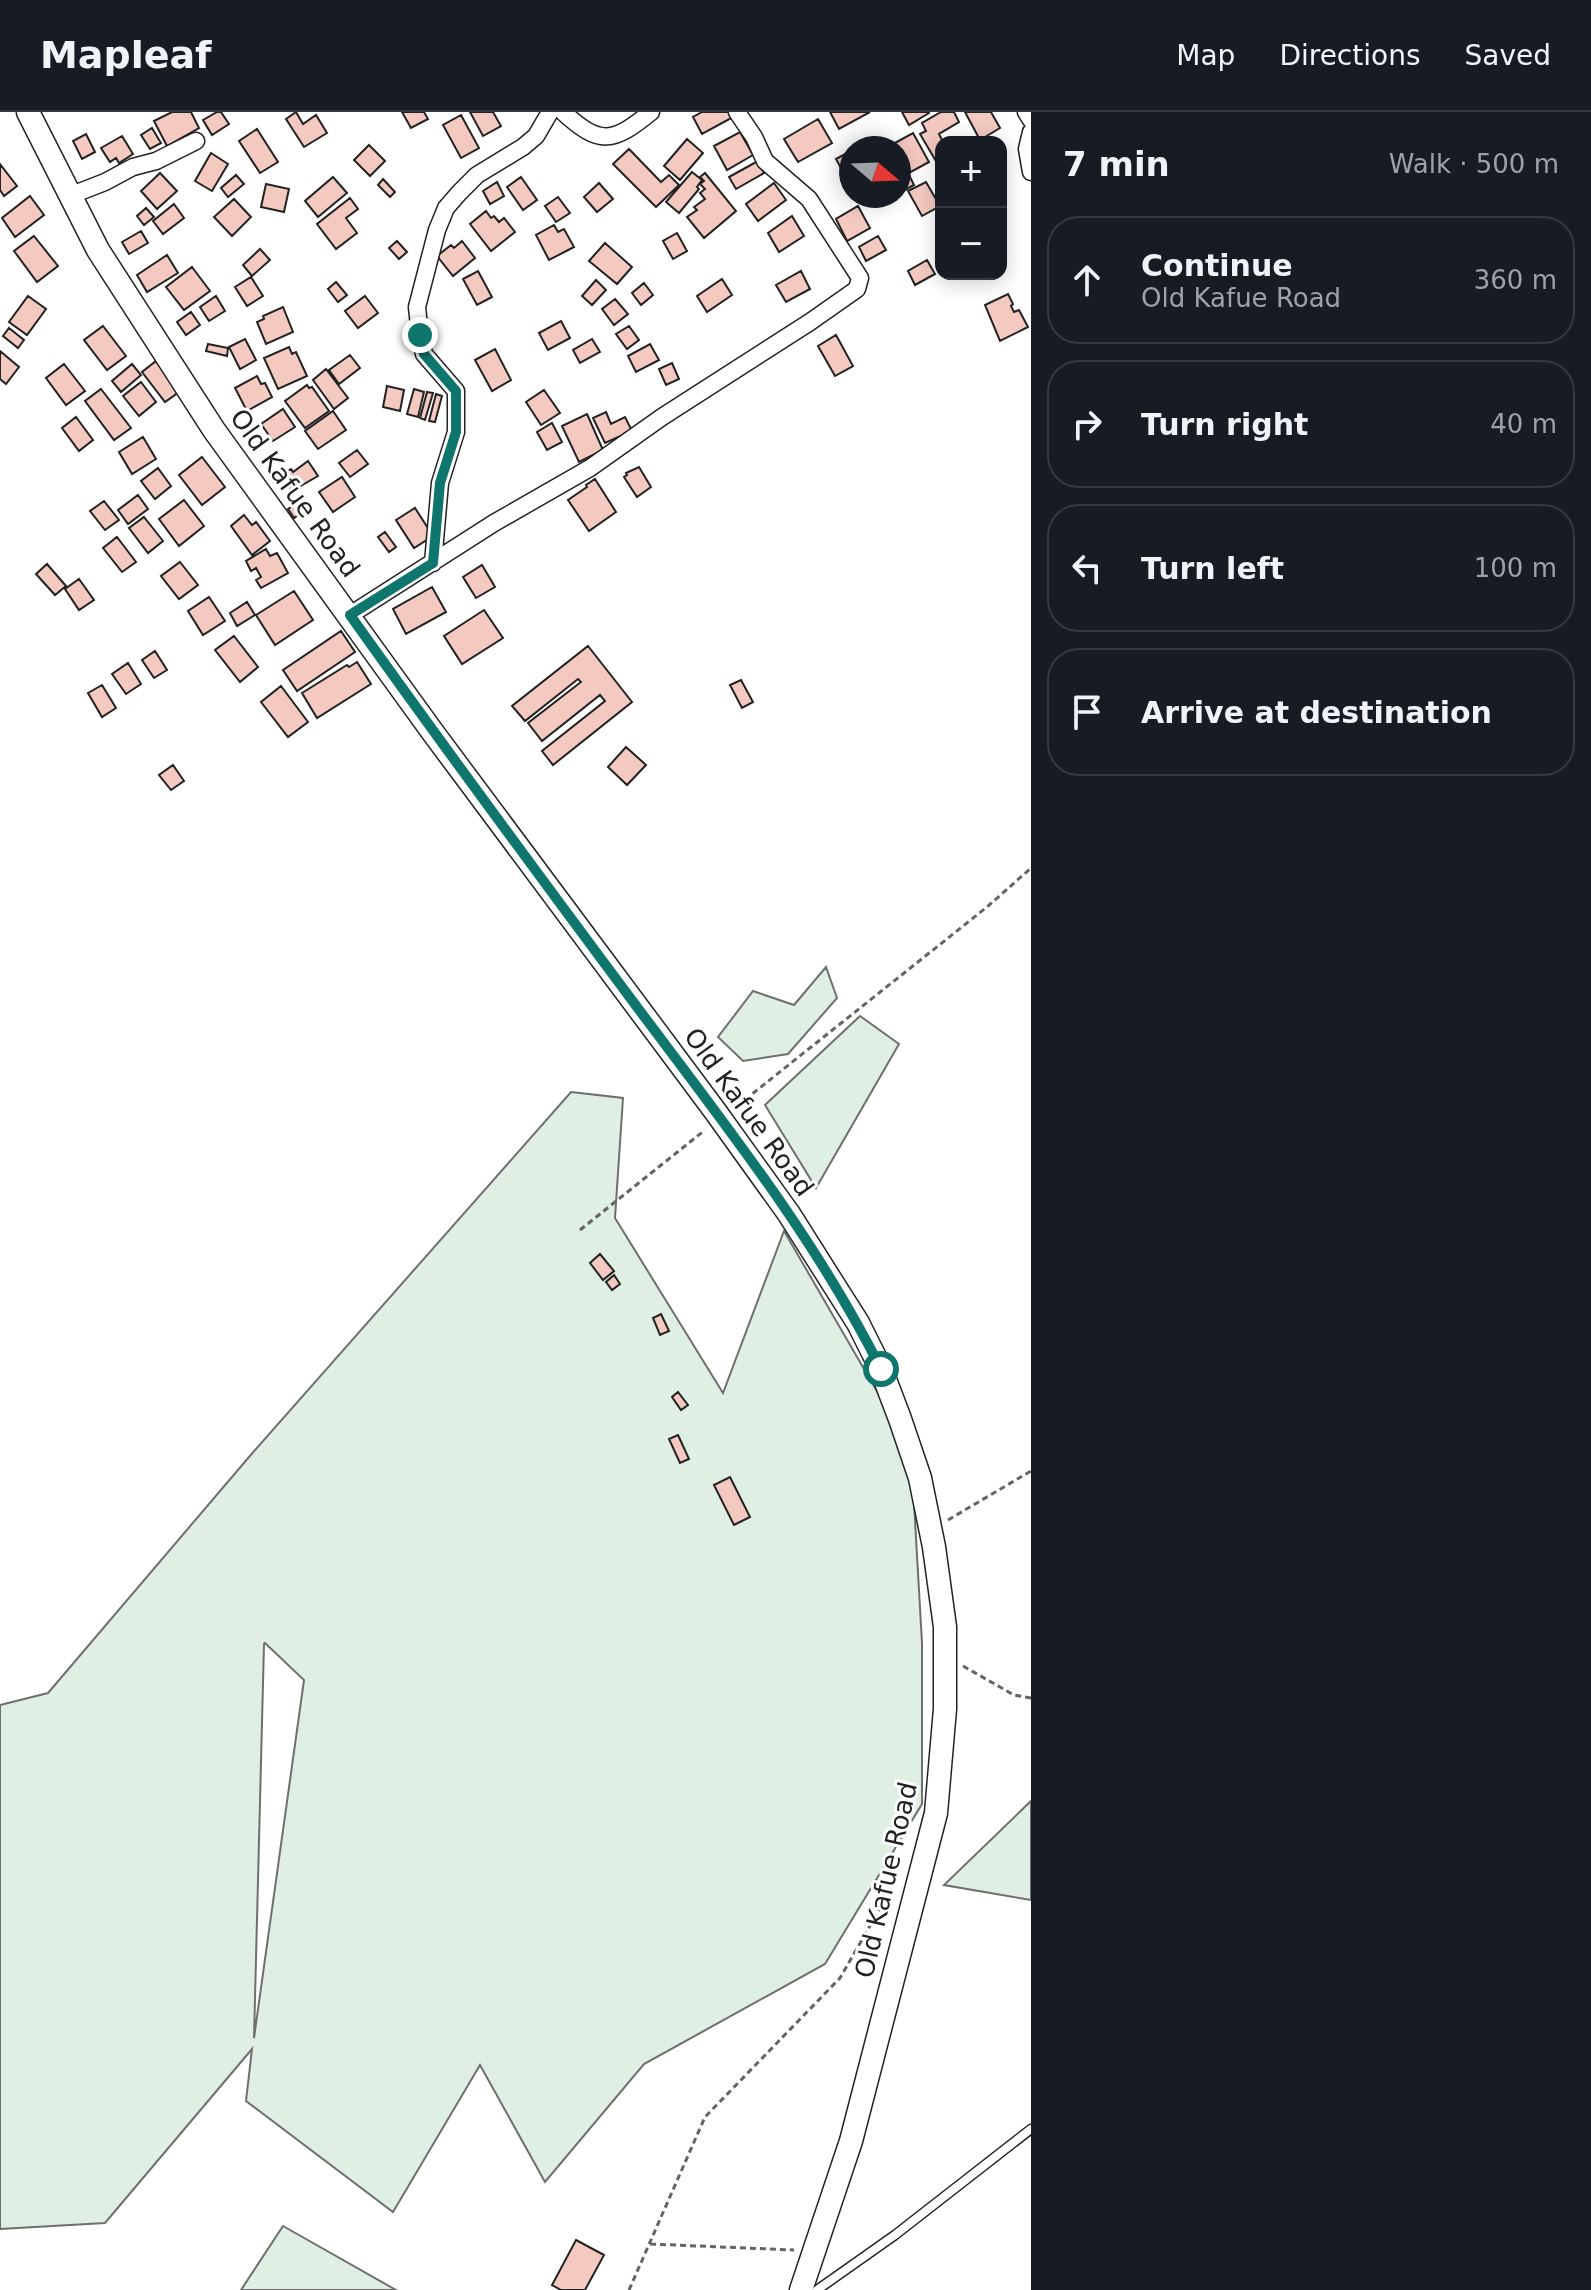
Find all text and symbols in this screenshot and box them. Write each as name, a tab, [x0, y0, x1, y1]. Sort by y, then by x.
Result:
text: Mapleaf	[40, 33, 212, 77]
text: Map	[1176, 39, 1235, 72]
text: Directions	[1279, 39, 1420, 72]
text: Saved	[1464, 39, 1551, 72]
north arrow	[839, 136, 911, 208]
map controls	[935, 136, 1007, 280]
button: +	[935, 136, 1007, 208]
text: 7 min	[1063, 144, 1170, 184]
text: Walk · 500 m	[1389, 149, 1559, 179]
button: −	[935, 208, 1007, 280]
text: Continue	[1141, 248, 1293, 283]
icon: ahead	[1065, 258, 1109, 302]
text: 360 m	[1474, 265, 1557, 295]
text: Old Kafue Road	[1141, 283, 1341, 313]
route end	[402, 317, 438, 353]
icon: right	[1065, 402, 1109, 446]
street label: Old Kafue Road	[224, 403, 366, 583]
text: Turn right	[1141, 407, 1308, 442]
text: 40 m	[1490, 409, 1557, 439]
icon: left	[1065, 546, 1109, 590]
text: Turn left	[1141, 551, 1284, 586]
text: 100 m	[1474, 553, 1557, 583]
icon: arrive	[1065, 690, 1109, 734]
text: Arrive at destination	[1141, 695, 1492, 730]
street label: Old Kafue Road	[678, 1022, 820, 1202]
route start	[863, 1351, 899, 1387]
street label: Old Kafue Road	[849, 1779, 923, 1981]

